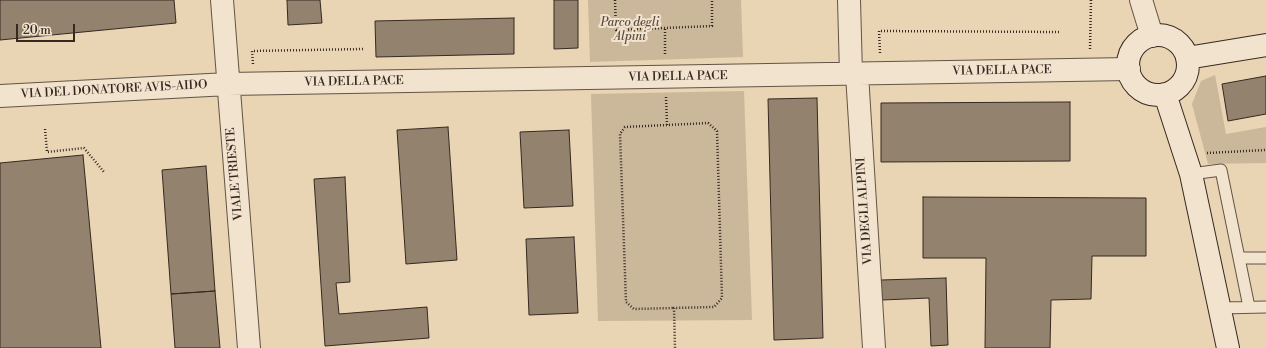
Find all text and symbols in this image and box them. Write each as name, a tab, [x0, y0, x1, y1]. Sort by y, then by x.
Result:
scale bar	[18, 16, 77, 42]
park label: Parco degli Alpini	[601, 16, 659, 44]
text: 20 m	[23, 23, 51, 38]
street label: VIA DELLA PACE	[952, 63, 1052, 79]
street label: VIA DELLA PACE	[628, 69, 728, 85]
street label: VIA DELLA PACE	[304, 74, 404, 90]
street label: VIA DEL DONATORE AVIS-AIDO	[20, 78, 208, 102]
street label: VIALE TRIESTE	[224, 127, 246, 221]
street label: VIA DEGLI ALPINI	[854, 157, 876, 265]

